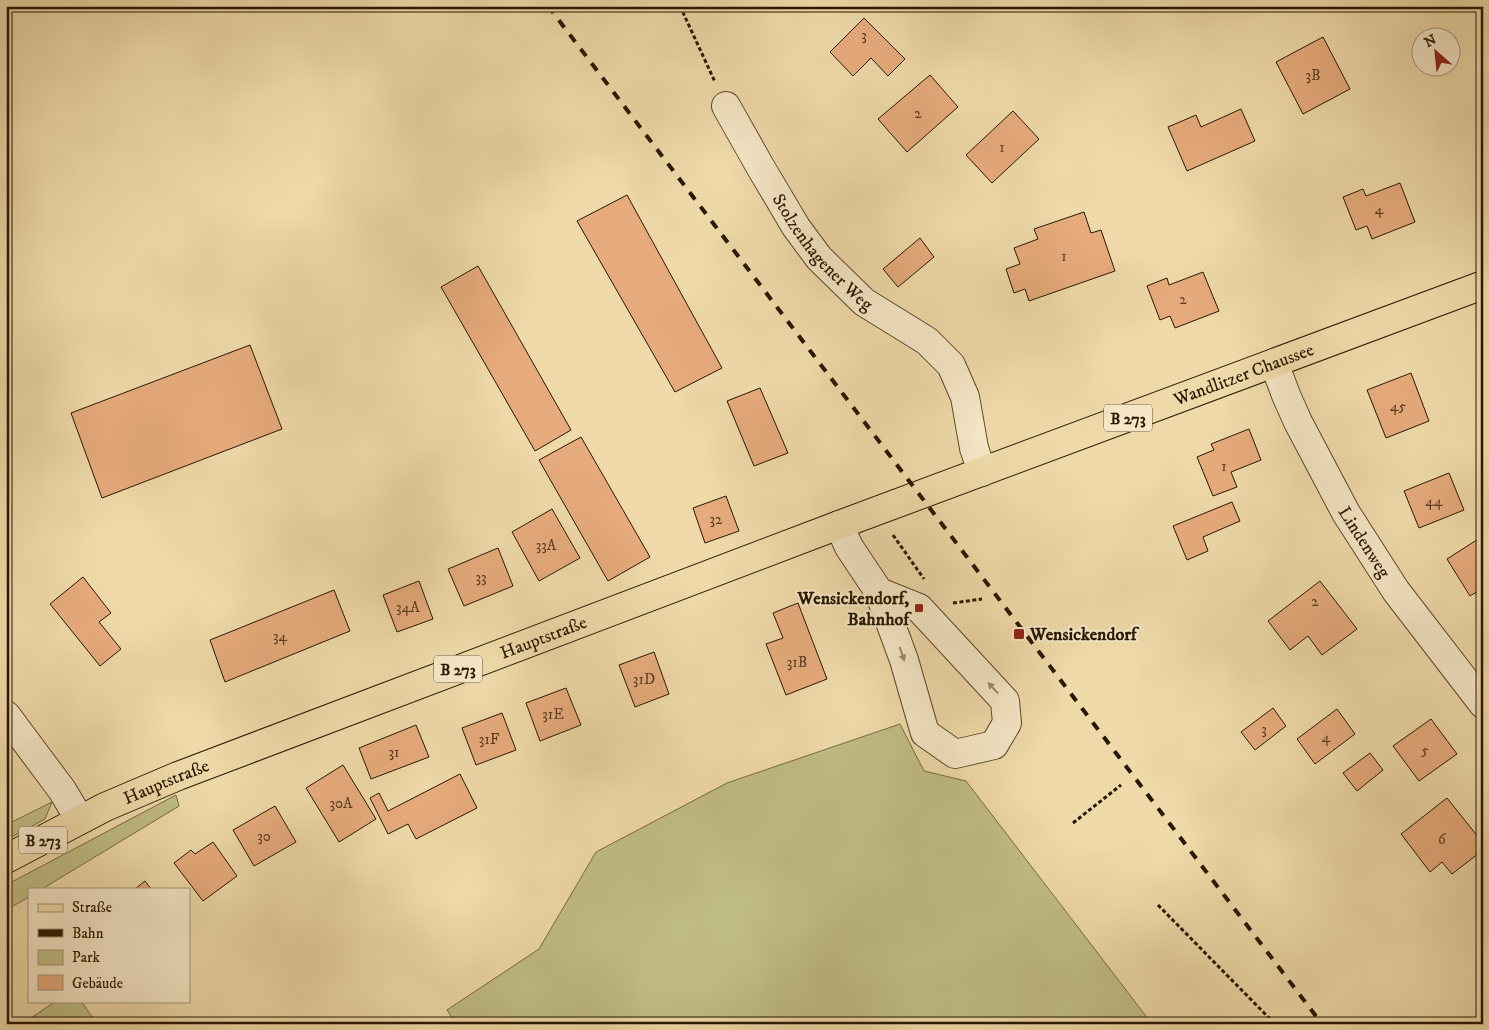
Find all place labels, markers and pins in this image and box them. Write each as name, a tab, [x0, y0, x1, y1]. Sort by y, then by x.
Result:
place label: Wensickendorf, Bahnhof	[797, 588, 912, 631]
marker: Wensickendorf, Bahnhof	[913, 602, 925, 614]
place label: Wensickendorf	[1029, 624, 1140, 646]
marker: Wensickendorf	[1012, 627, 1026, 641]

